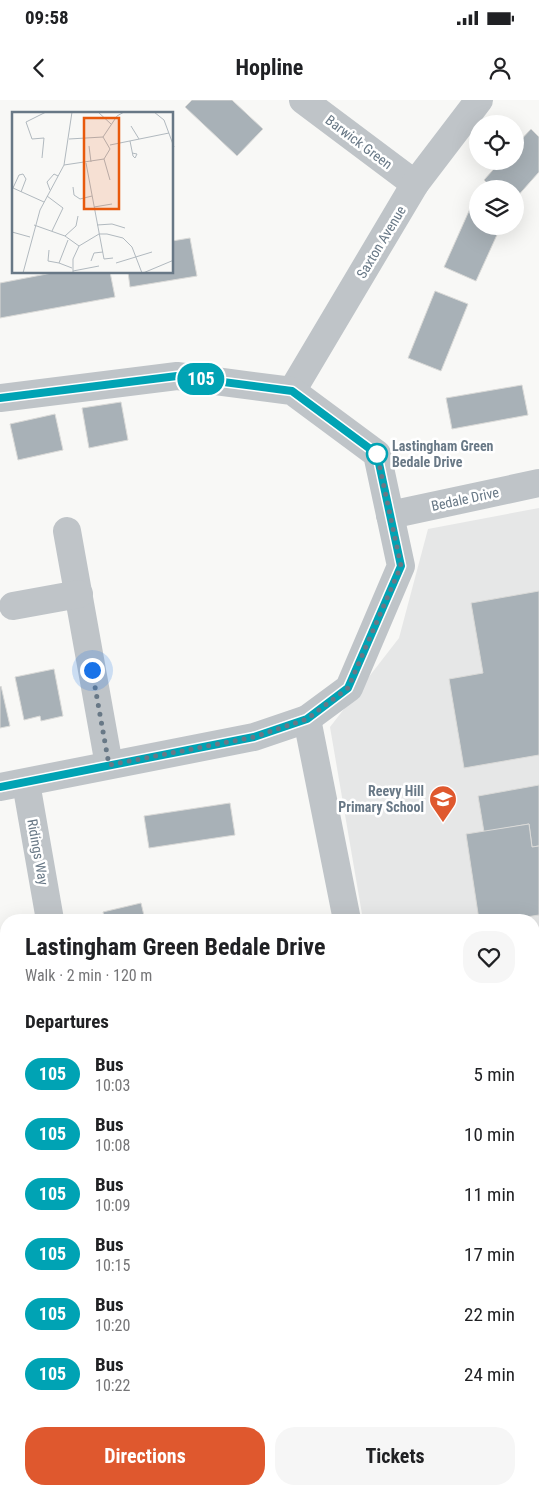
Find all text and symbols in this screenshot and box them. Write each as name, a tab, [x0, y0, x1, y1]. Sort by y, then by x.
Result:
text: 09:58	[25, 6, 69, 29]
icon: back	[25, 54, 53, 82]
icon: person	[486, 54, 514, 82]
text: Hopline	[236, 55, 303, 80]
inset map	[12, 112, 174, 274]
street label: Barwick Green	[322, 112, 396, 172]
map controls	[469, 115, 524, 235]
button: locate	[469, 115, 524, 170]
button: layers	[469, 180, 524, 235]
street label: Saxton Avenue	[353, 203, 409, 281]
line badge: 105	[172, 363, 230, 395]
text: 105	[187, 368, 215, 389]
place label: Lastingham Green Bedale Drive	[392, 438, 494, 470]
marker: Lastingham Green Bedale Drive	[366, 443, 388, 465]
street label: Bedale Drive	[430, 484, 501, 514]
your location	[80, 658, 105, 683]
place label: Reevy Hill Primary School	[338, 783, 424, 815]
school or university icon: Reevy Hill Primary School	[428, 784, 458, 823]
street label: Ridings Way	[24, 818, 52, 887]
button: heart	[463, 931, 515, 983]
text: Lastingham Green Bedale Drive	[25, 933, 325, 961]
text: Walk · 2 min · 120 m	[25, 966, 152, 985]
text: Departures	[25, 1010, 109, 1033]
text: Bus	[95, 1053, 124, 1076]
text: 105	[39, 1063, 66, 1084]
text: 5 min	[473, 1063, 515, 1086]
text: 10:03	[95, 1076, 130, 1095]
text: Bus	[95, 1113, 124, 1136]
text: 105	[39, 1123, 66, 1144]
text: 10 min	[464, 1123, 515, 1146]
text: 10:08	[95, 1136, 130, 1155]
text: Bus	[95, 1173, 124, 1196]
text: 105	[39, 1183, 66, 1204]
text: 11 min	[464, 1183, 515, 1206]
text: 10:09	[95, 1196, 130, 1215]
text: Bus	[95, 1233, 124, 1256]
text: 105	[39, 1243, 66, 1264]
text: 17 min	[464, 1243, 515, 1266]
text: 10:15	[95, 1256, 130, 1275]
text: Bus	[95, 1293, 124, 1316]
text: 105	[39, 1303, 66, 1324]
text: 22 min	[464, 1303, 515, 1326]
text: 10:20	[95, 1316, 130, 1335]
text: Bus	[95, 1353, 124, 1376]
text: 105	[39, 1363, 66, 1384]
text: 24 min	[464, 1363, 515, 1386]
text: 10:22	[95, 1376, 130, 1395]
button: Directions	[25, 1427, 265, 1485]
button: Tickets	[275, 1427, 515, 1485]

